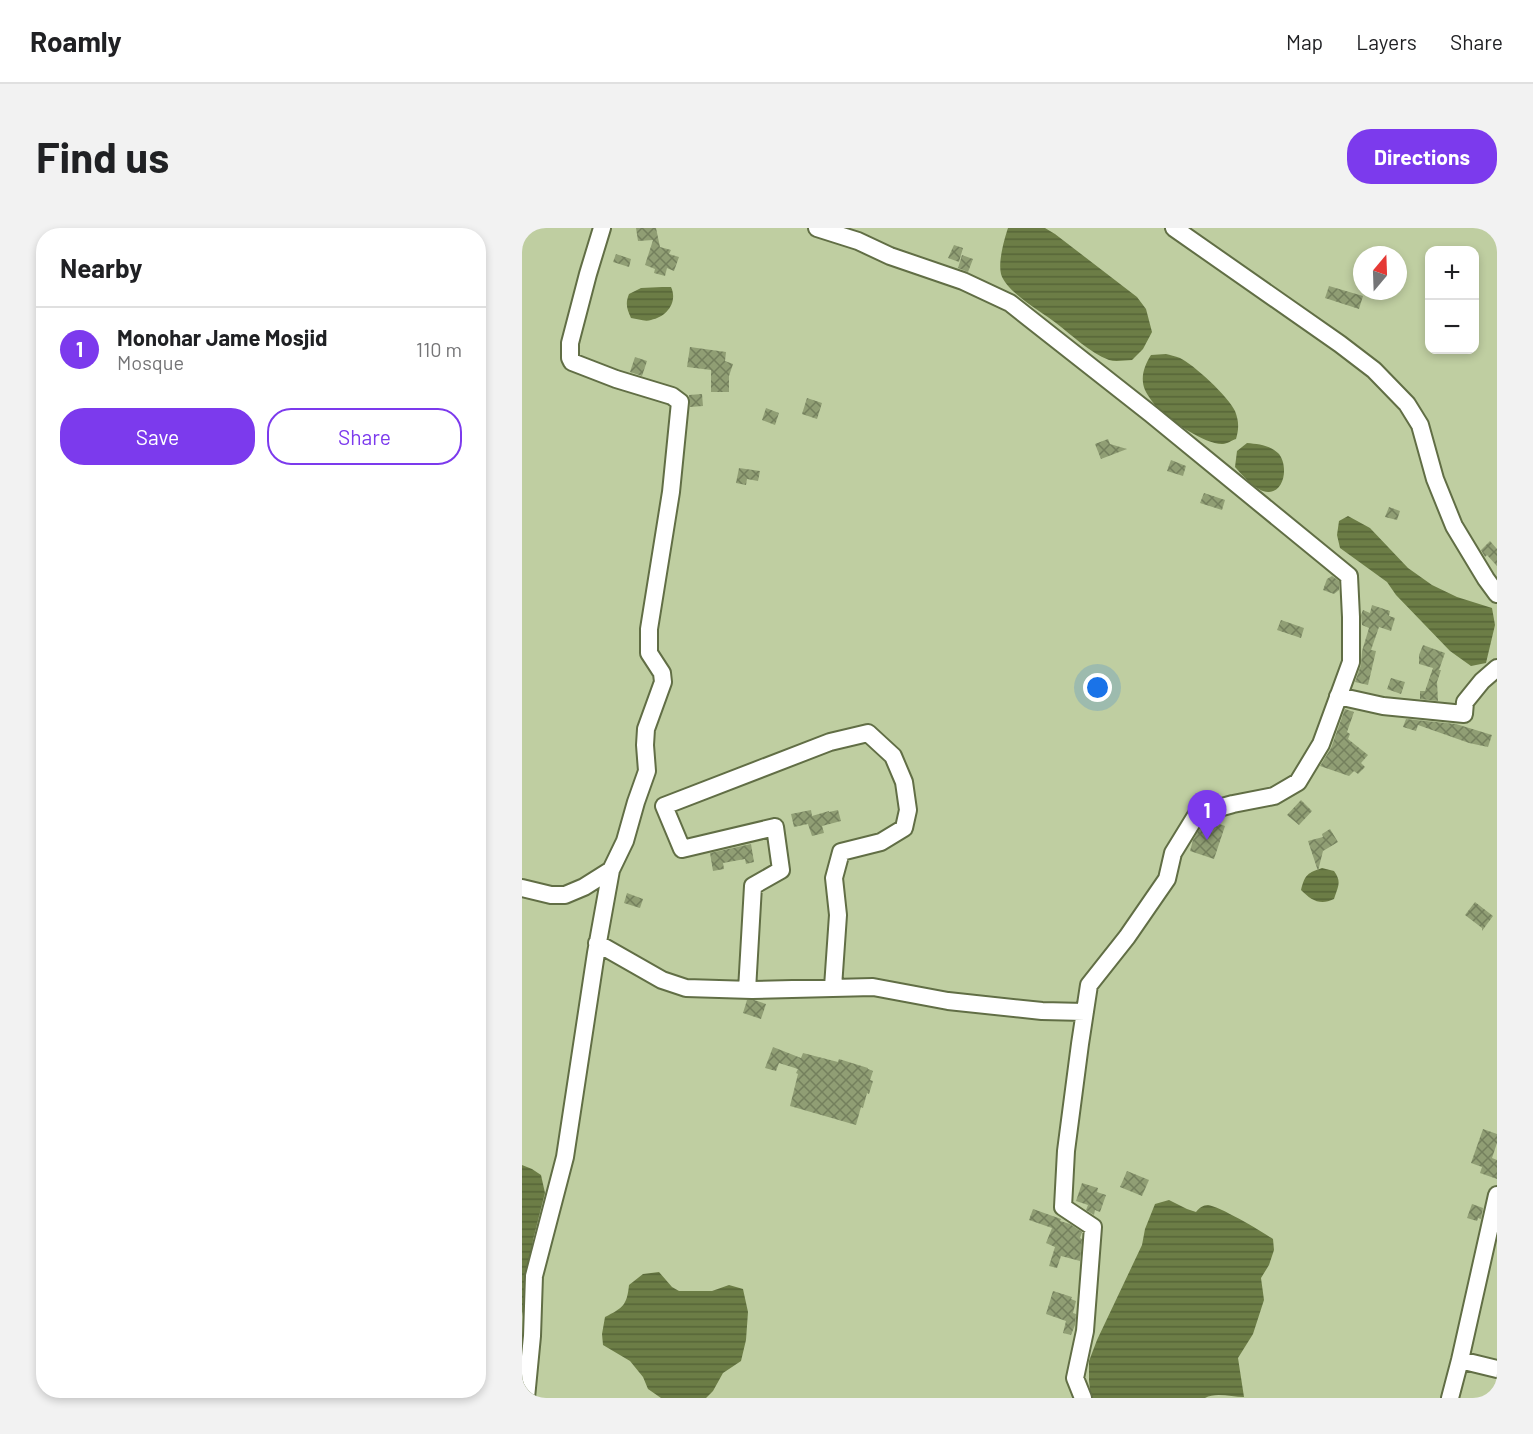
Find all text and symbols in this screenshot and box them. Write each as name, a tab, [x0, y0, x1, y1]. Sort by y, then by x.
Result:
text: Roamly	[30, 24, 122, 58]
text: Map	[1286, 29, 1323, 54]
text: Layers	[1356, 29, 1417, 54]
text: Share	[1450, 29, 1503, 54]
button: Directions	[1347, 129, 1497, 184]
text: Find us	[36, 131, 169, 181]
north arrow	[1353, 246, 1407, 300]
map controls	[1425, 246, 1479, 354]
button: +	[1425, 246, 1479, 300]
text: Nearby	[60, 252, 142, 283]
button: −	[1425, 300, 1479, 354]
text: Monohar Jame Mosjid	[117, 324, 328, 350]
text: 1	[76, 337, 83, 361]
text: 110 m	[416, 337, 462, 361]
text: Mosque	[117, 350, 184, 374]
button: Save	[60, 408, 255, 465]
button: Share	[267, 408, 462, 465]
your location	[1083, 673, 1112, 702]
pin: 1	[1188, 790, 1226, 840]

